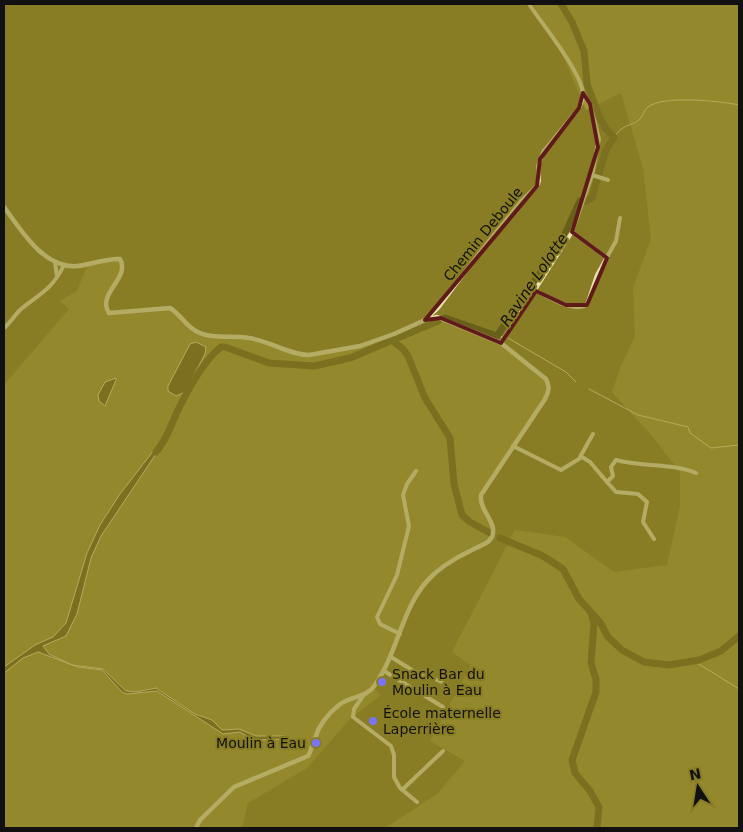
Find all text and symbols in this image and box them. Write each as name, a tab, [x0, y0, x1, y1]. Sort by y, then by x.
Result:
street label: Chemin Deboule	[440, 184, 526, 284]
water label: Ravine Lolotte	[496, 230, 572, 330]
place label: Snack Bar du Moulin à Eau	[392, 666, 485, 698]
marker: Snack Bar du Moulin à Eau	[376, 676, 388, 688]
place label: École maternelle Laperrière	[383, 705, 501, 737]
marker: École maternelle Laperrière	[367, 715, 379, 727]
place label: Moulin à Eau	[216, 735, 306, 751]
marker: Moulin à Eau	[310, 737, 322, 749]
north arrow	[673, 762, 723, 812]
text: N	[688, 765, 703, 783]

